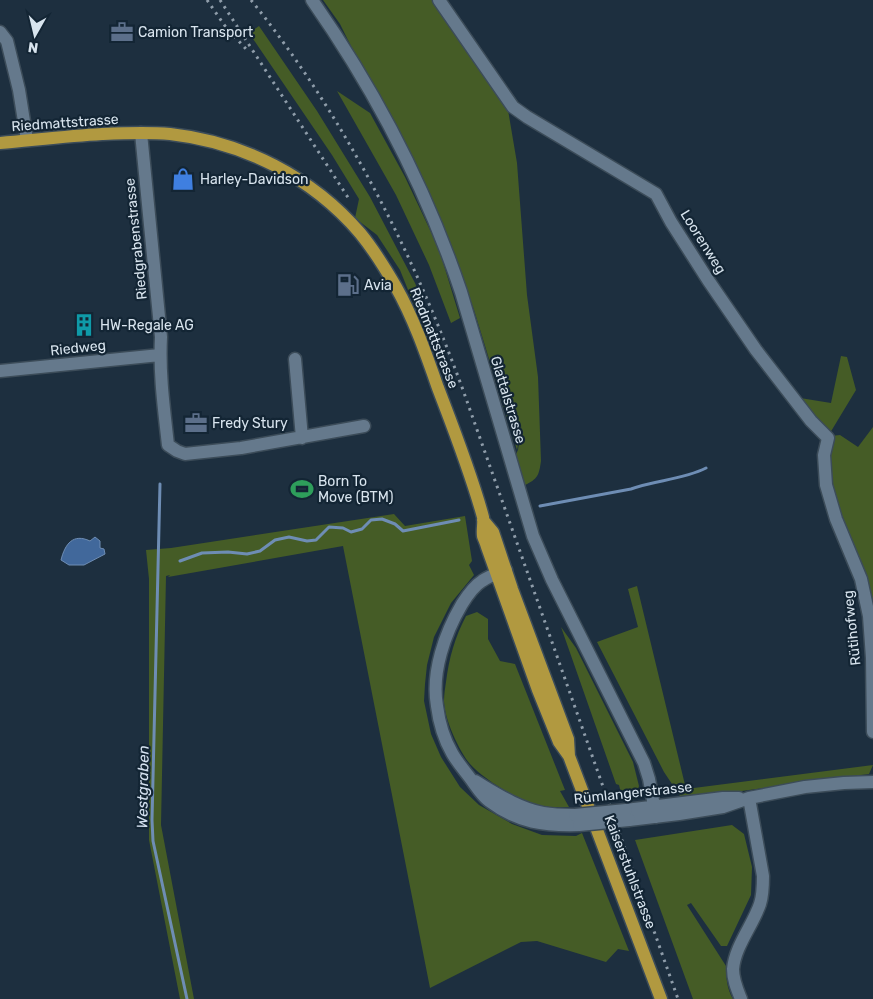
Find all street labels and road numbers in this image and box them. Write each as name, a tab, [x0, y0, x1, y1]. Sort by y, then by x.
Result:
street label: Riedmattstrasse	[11, 111, 119, 135]
street label: Riedgrabenstrasse	[121, 177, 151, 301]
street label: Loorenweg	[677, 207, 729, 277]
street label: Riedmattstrasse	[406, 285, 462, 391]
street label: Riedweg	[49, 337, 107, 359]
street label: Glattalstrasse	[487, 354, 529, 446]
street label: Rütihofweg	[840, 590, 864, 666]
street label: Rümlangerstrasse	[573, 778, 693, 808]
street label: Kaiserstuhlstrasse	[600, 813, 660, 931]

